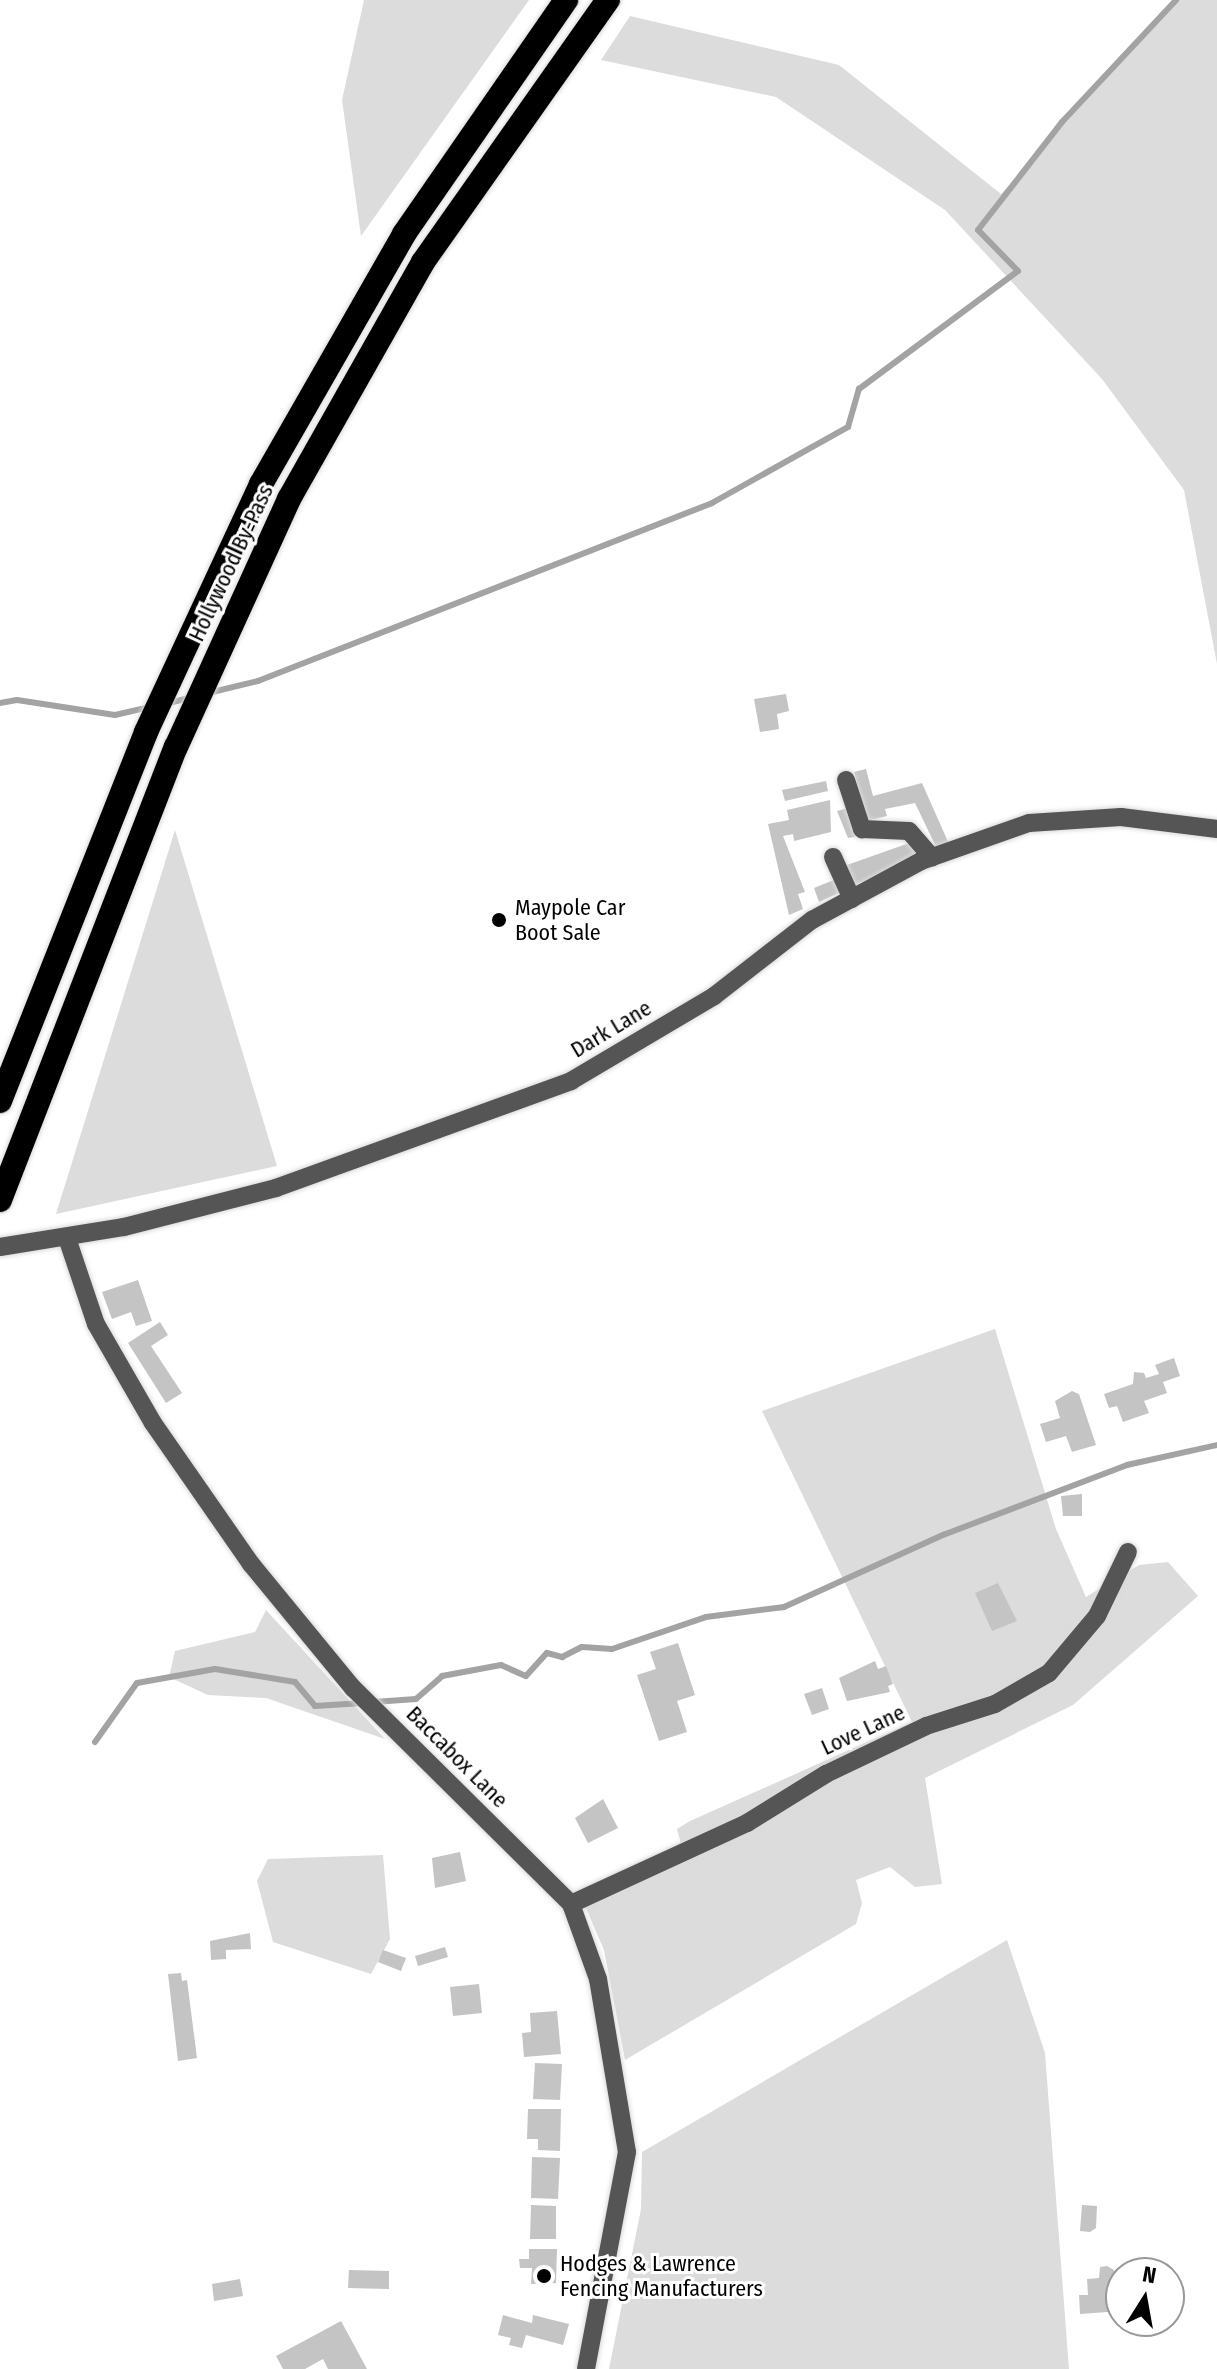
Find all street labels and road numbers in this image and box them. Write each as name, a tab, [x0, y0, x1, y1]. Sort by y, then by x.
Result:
street label: Hollywood By-Pass	[183, 480, 279, 646]
street label: Dark Lane	[566, 995, 656, 1063]
street label: Love Lane	[817, 1699, 909, 1761]
street label: Baccabox Lane	[401, 1701, 513, 1813]

